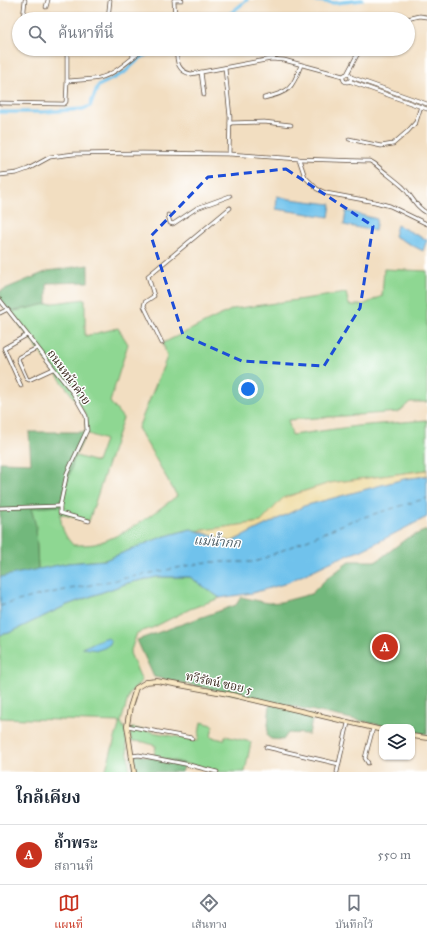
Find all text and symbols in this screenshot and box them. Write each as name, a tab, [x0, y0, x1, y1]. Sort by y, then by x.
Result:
search box	[12, 12, 415, 56]
icon: search	[26, 23, 48, 45]
text: ค้นหาที่นี่	[58, 24, 114, 42]
street label: ถนนหน้าค่าย	[44, 347, 94, 407]
your location	[238, 379, 258, 399]
water label: แม่น้ำกก	[193, 530, 242, 552]
pin: A	[372, 632, 398, 662]
street label: ทวีรัตน์ ซอย 5	[184, 669, 254, 697]
map controls	[379, 724, 415, 760]
button: layers	[379, 724, 415, 760]
text: ใกล้เคียง	[16, 787, 81, 808]
text: ถ้ำพระ	[54, 834, 98, 852]
text: A	[25, 847, 33, 863]
text: 550 m	[378, 847, 411, 863]
text: สถานที่	[54, 858, 93, 874]
tab: แผนที่	[54, 892, 83, 934]
tab: เส้นทาง	[191, 892, 227, 934]
tab: บันทึกไว้	[335, 892, 373, 934]

